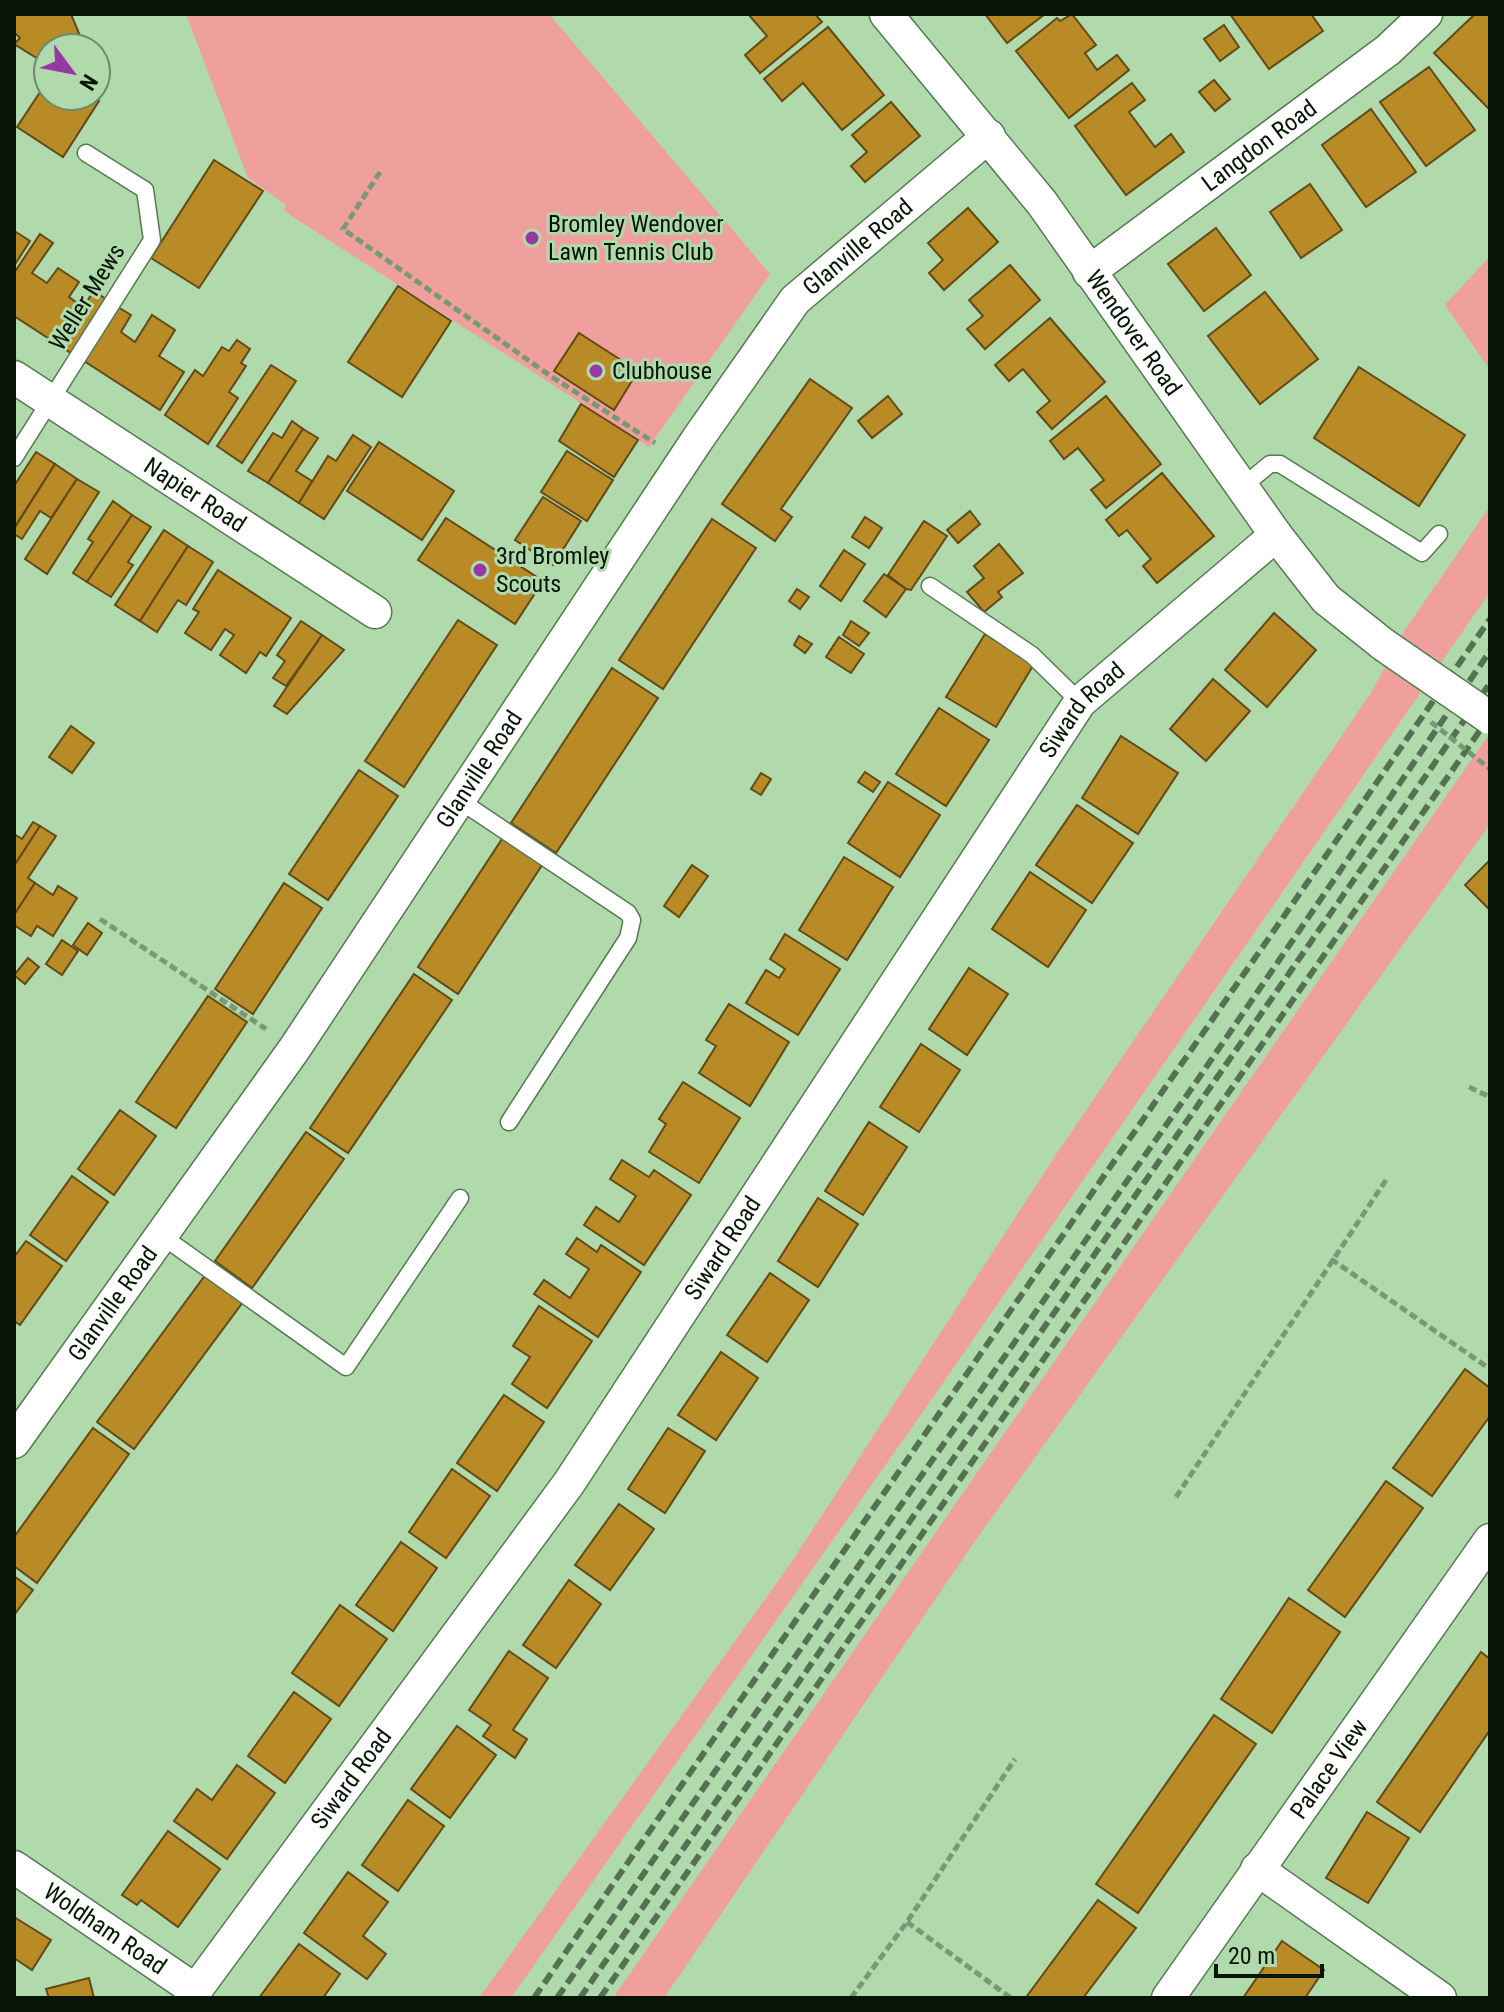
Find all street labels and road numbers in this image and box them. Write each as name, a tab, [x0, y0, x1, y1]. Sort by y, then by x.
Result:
street label: Langdon Road	[1196, 94, 1322, 197]
street label: Glanville Road	[797, 193, 918, 301]
street label: Weller Mews	[43, 239, 131, 355]
street label: Wendover Road	[1080, 265, 1187, 401]
street label: Napier Road	[139, 451, 251, 538]
street label: Siward Road	[1033, 656, 1130, 763]
street label: Glanville Road	[430, 705, 528, 833]
street label: Siward Road	[679, 1191, 767, 1305]
street label: Glanville Road	[62, 1241, 163, 1367]
street label: Palace View	[1284, 1714, 1374, 1824]
street label: Siward Road	[305, 1723, 397, 1835]
street label: Woldham Road	[38, 1877, 172, 1980]

